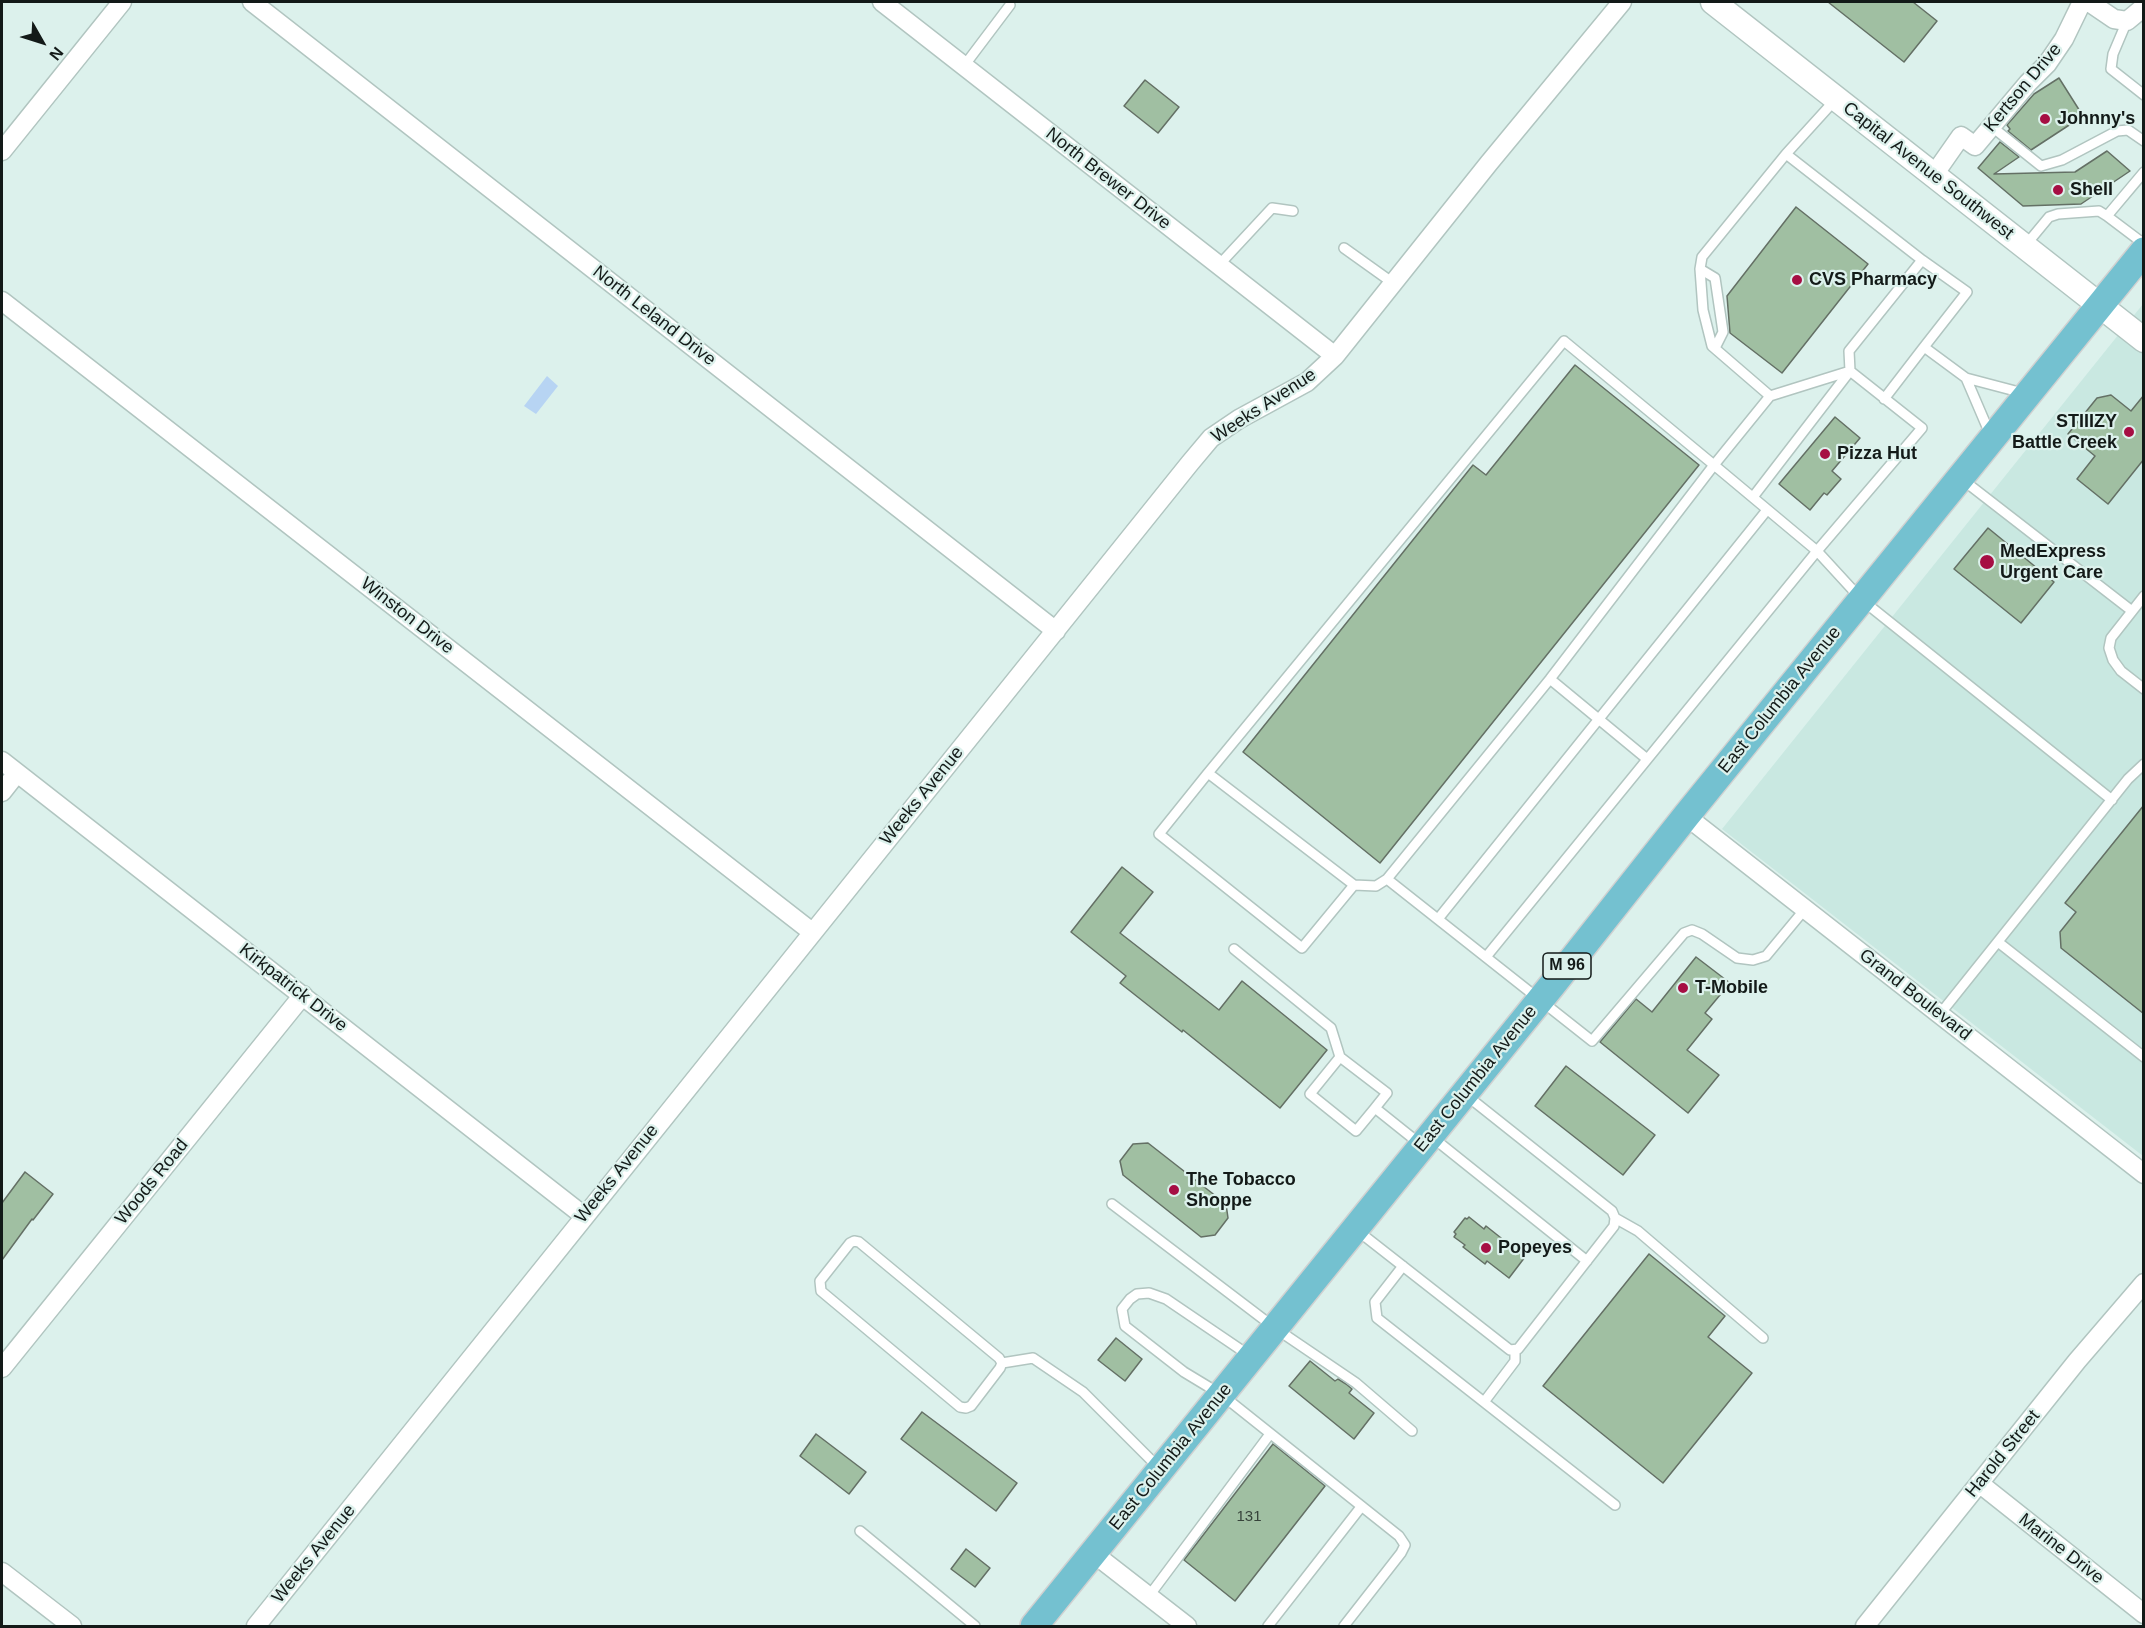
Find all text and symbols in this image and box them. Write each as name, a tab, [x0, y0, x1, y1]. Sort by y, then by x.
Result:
north arrow	[12, 12, 72, 72]
street label: Kertson Drive	[1980, 39, 2066, 137]
text: N	[46, 44, 67, 63]
street label: Capital Avenue Southwest	[1838, 98, 2018, 244]
place label: Johnny's	[2057, 108, 2135, 130]
marker: Johnny's	[2038, 112, 2052, 126]
street label: North Brewer Drive	[1041, 123, 1175, 235]
place label: Shell	[2070, 179, 2113, 201]
marker: Shell	[2051, 183, 2065, 197]
street label: North Leland Drive	[588, 261, 720, 371]
place label: CVS Pharmacy	[1809, 269, 1937, 291]
marker: CVS Pharmacy	[1790, 273, 1804, 287]
street label: Weeks Avenue	[1208, 364, 1320, 448]
place label: STIIIZY Battle Creek	[2012, 411, 2117, 454]
marker: STIIIZY Battle Creek	[2122, 425, 2136, 439]
place label: Pizza Hut	[1837, 443, 1917, 465]
marker: Pizza Hut	[1818, 447, 1832, 461]
place label: MedExpress Urgent Care	[2000, 541, 2106, 584]
marker: MedExpress Urgent Care	[1978, 553, 1996, 571]
street label: Winston Drive	[356, 573, 458, 659]
street label: East Columbia Avenue	[1714, 622, 1846, 778]
street label: Weeks Avenue	[876, 742, 968, 850]
street label: Kirkpatrick Drive	[235, 939, 351, 1037]
street label: Grand Boulevard	[1855, 945, 1975, 1045]
road number: M 96	[1543, 953, 1591, 979]
place label: T-Mobile	[1695, 977, 1768, 999]
marker: T-Mobile	[1676, 981, 1690, 995]
street label: East Columbia Avenue	[1410, 1001, 1542, 1157]
street label: Weeks Avenue	[571, 1120, 663, 1228]
street label: Woods Road	[111, 1135, 193, 1229]
place label: The Tobacco Shoppe	[1186, 1169, 1296, 1212]
marker: The Tobacco Shoppe	[1167, 1183, 1181, 1197]
place label: Popeyes	[1498, 1237, 1572, 1259]
marker: Popeyes	[1479, 1241, 1493, 1255]
street label: East Columbia Avenue	[1105, 1379, 1237, 1535]
street label: Harold Street	[1961, 1406, 2045, 1502]
street label: Weeks Avenue	[268, 1500, 360, 1608]
house number: 131	[1236, 1508, 1262, 1526]
street label: Marine Drive	[2014, 1509, 2108, 1589]

